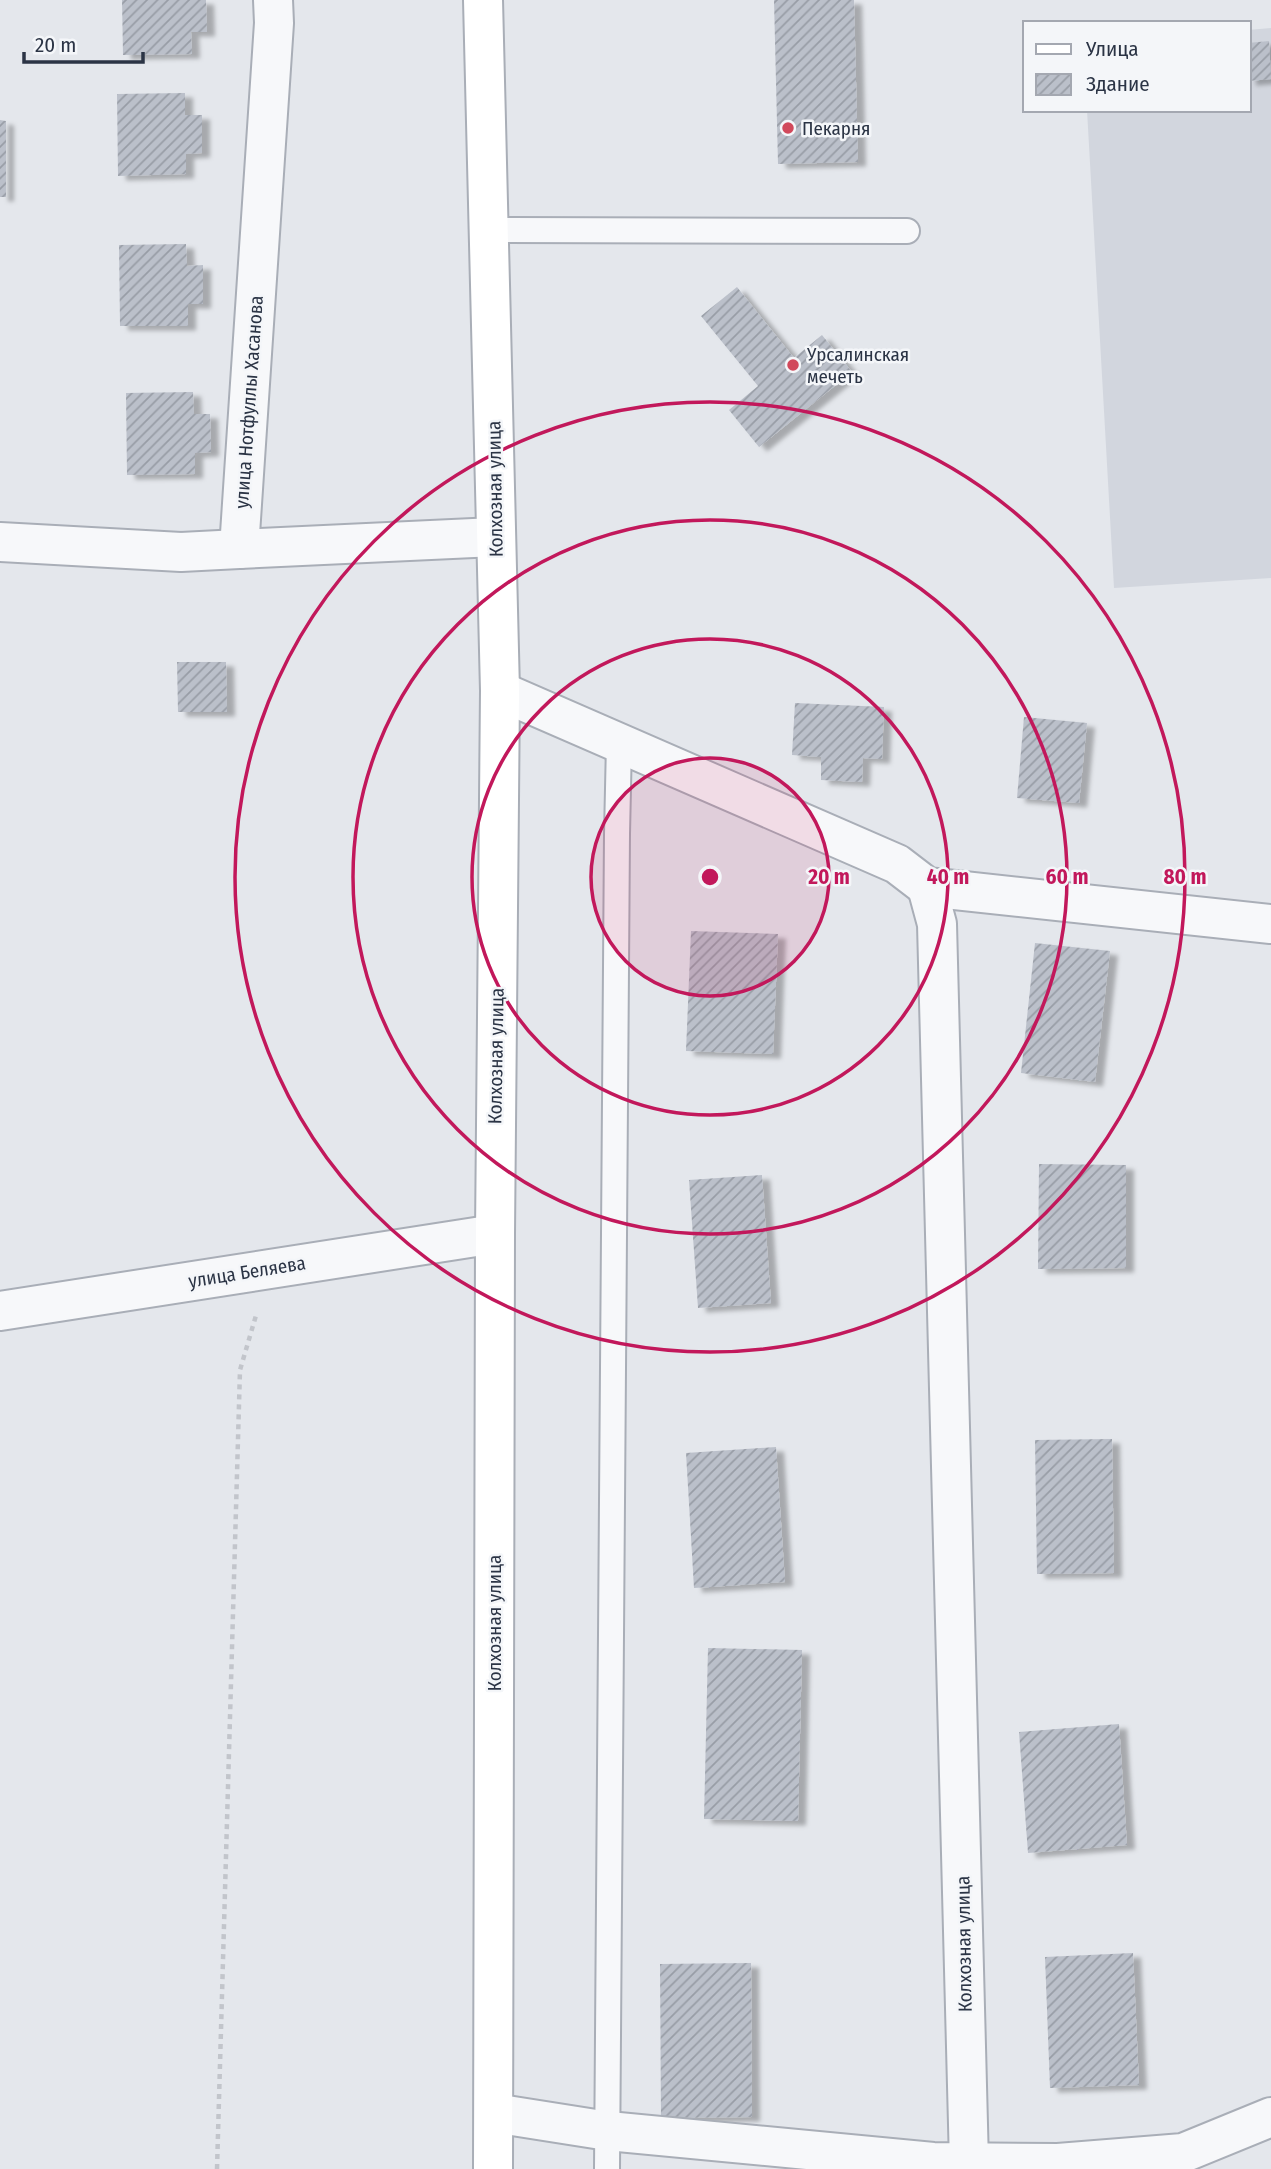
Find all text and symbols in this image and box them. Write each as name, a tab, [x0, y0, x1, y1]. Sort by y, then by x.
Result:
scale bar	[24, 21, 144, 65]
legend	[1023, 21, 1250, 112]
text: 20 m	[35, 32, 76, 58]
text: Улица	[1085, 36, 1139, 62]
text: Здание	[1086, 71, 1150, 97]
place label: Пекарня	[802, 117, 870, 140]
marker: Пекарня	[780, 120, 796, 136]
street label: улица Нотфуллы Хасанова	[230, 295, 268, 509]
place label: Урсалинская мечеть	[806, 343, 909, 388]
marker: Урсалинская мечеть	[785, 357, 801, 373]
street label: Колхозная улица	[482, 421, 508, 557]
text: 20 m	[807, 864, 850, 890]
text: 40 m	[927, 864, 969, 890]
text: 60 m	[1046, 864, 1088, 890]
text: 80 m	[1164, 864, 1206, 890]
centre of rings	[698, 865, 722, 889]
street label: Колхозная улица	[483, 988, 509, 1124]
street label: улица Беляева	[187, 1251, 307, 1293]
street label: Колхозная улица	[483, 1555, 506, 1691]
street label: Колхозная улица	[951, 1876, 977, 2012]

